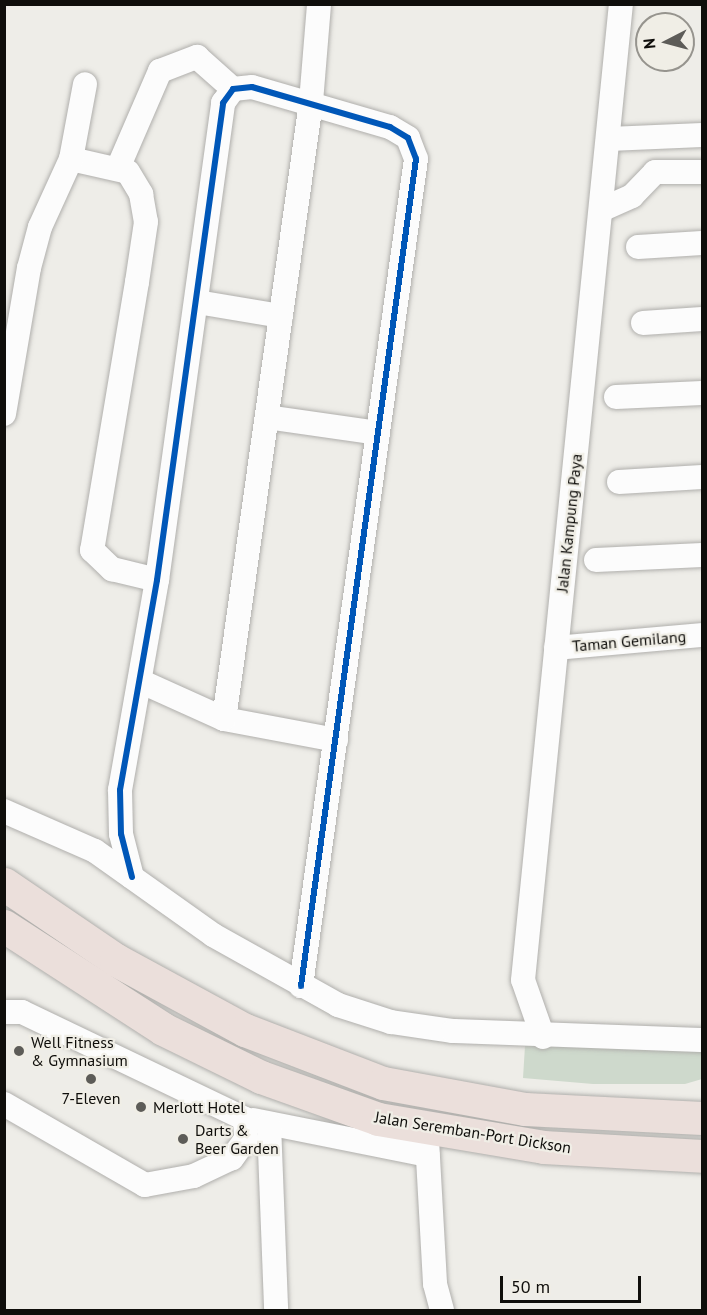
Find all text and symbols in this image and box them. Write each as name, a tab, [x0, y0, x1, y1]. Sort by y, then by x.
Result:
north arrow	[635, 12, 695, 72]
text: N	[639, 37, 660, 50]
street label: Jalan Kampung Paya	[552, 453, 586, 593]
street label: Taman Gemilang	[571, 626, 687, 656]
place label: Well Fitness & Gymnasium	[31, 1032, 128, 1070]
marker: Well Fitness & Gymnasium	[12, 1044, 26, 1058]
marker: 7-Eleven	[84, 1072, 98, 1086]
place label: 7-Eleven	[62, 1088, 120, 1108]
place label: Merlott Hotel	[153, 1097, 245, 1117]
marker: Merlott Hotel	[134, 1100, 148, 1114]
street label: Jalan Seremban-Port Dickson	[373, 1107, 573, 1157]
place label: Darts & Beer Garden	[195, 1120, 279, 1158]
marker: Darts & Beer Garden	[176, 1132, 190, 1146]
scale bar	[503, 1264, 644, 1302]
text: 50 m	[511, 1275, 550, 1298]

